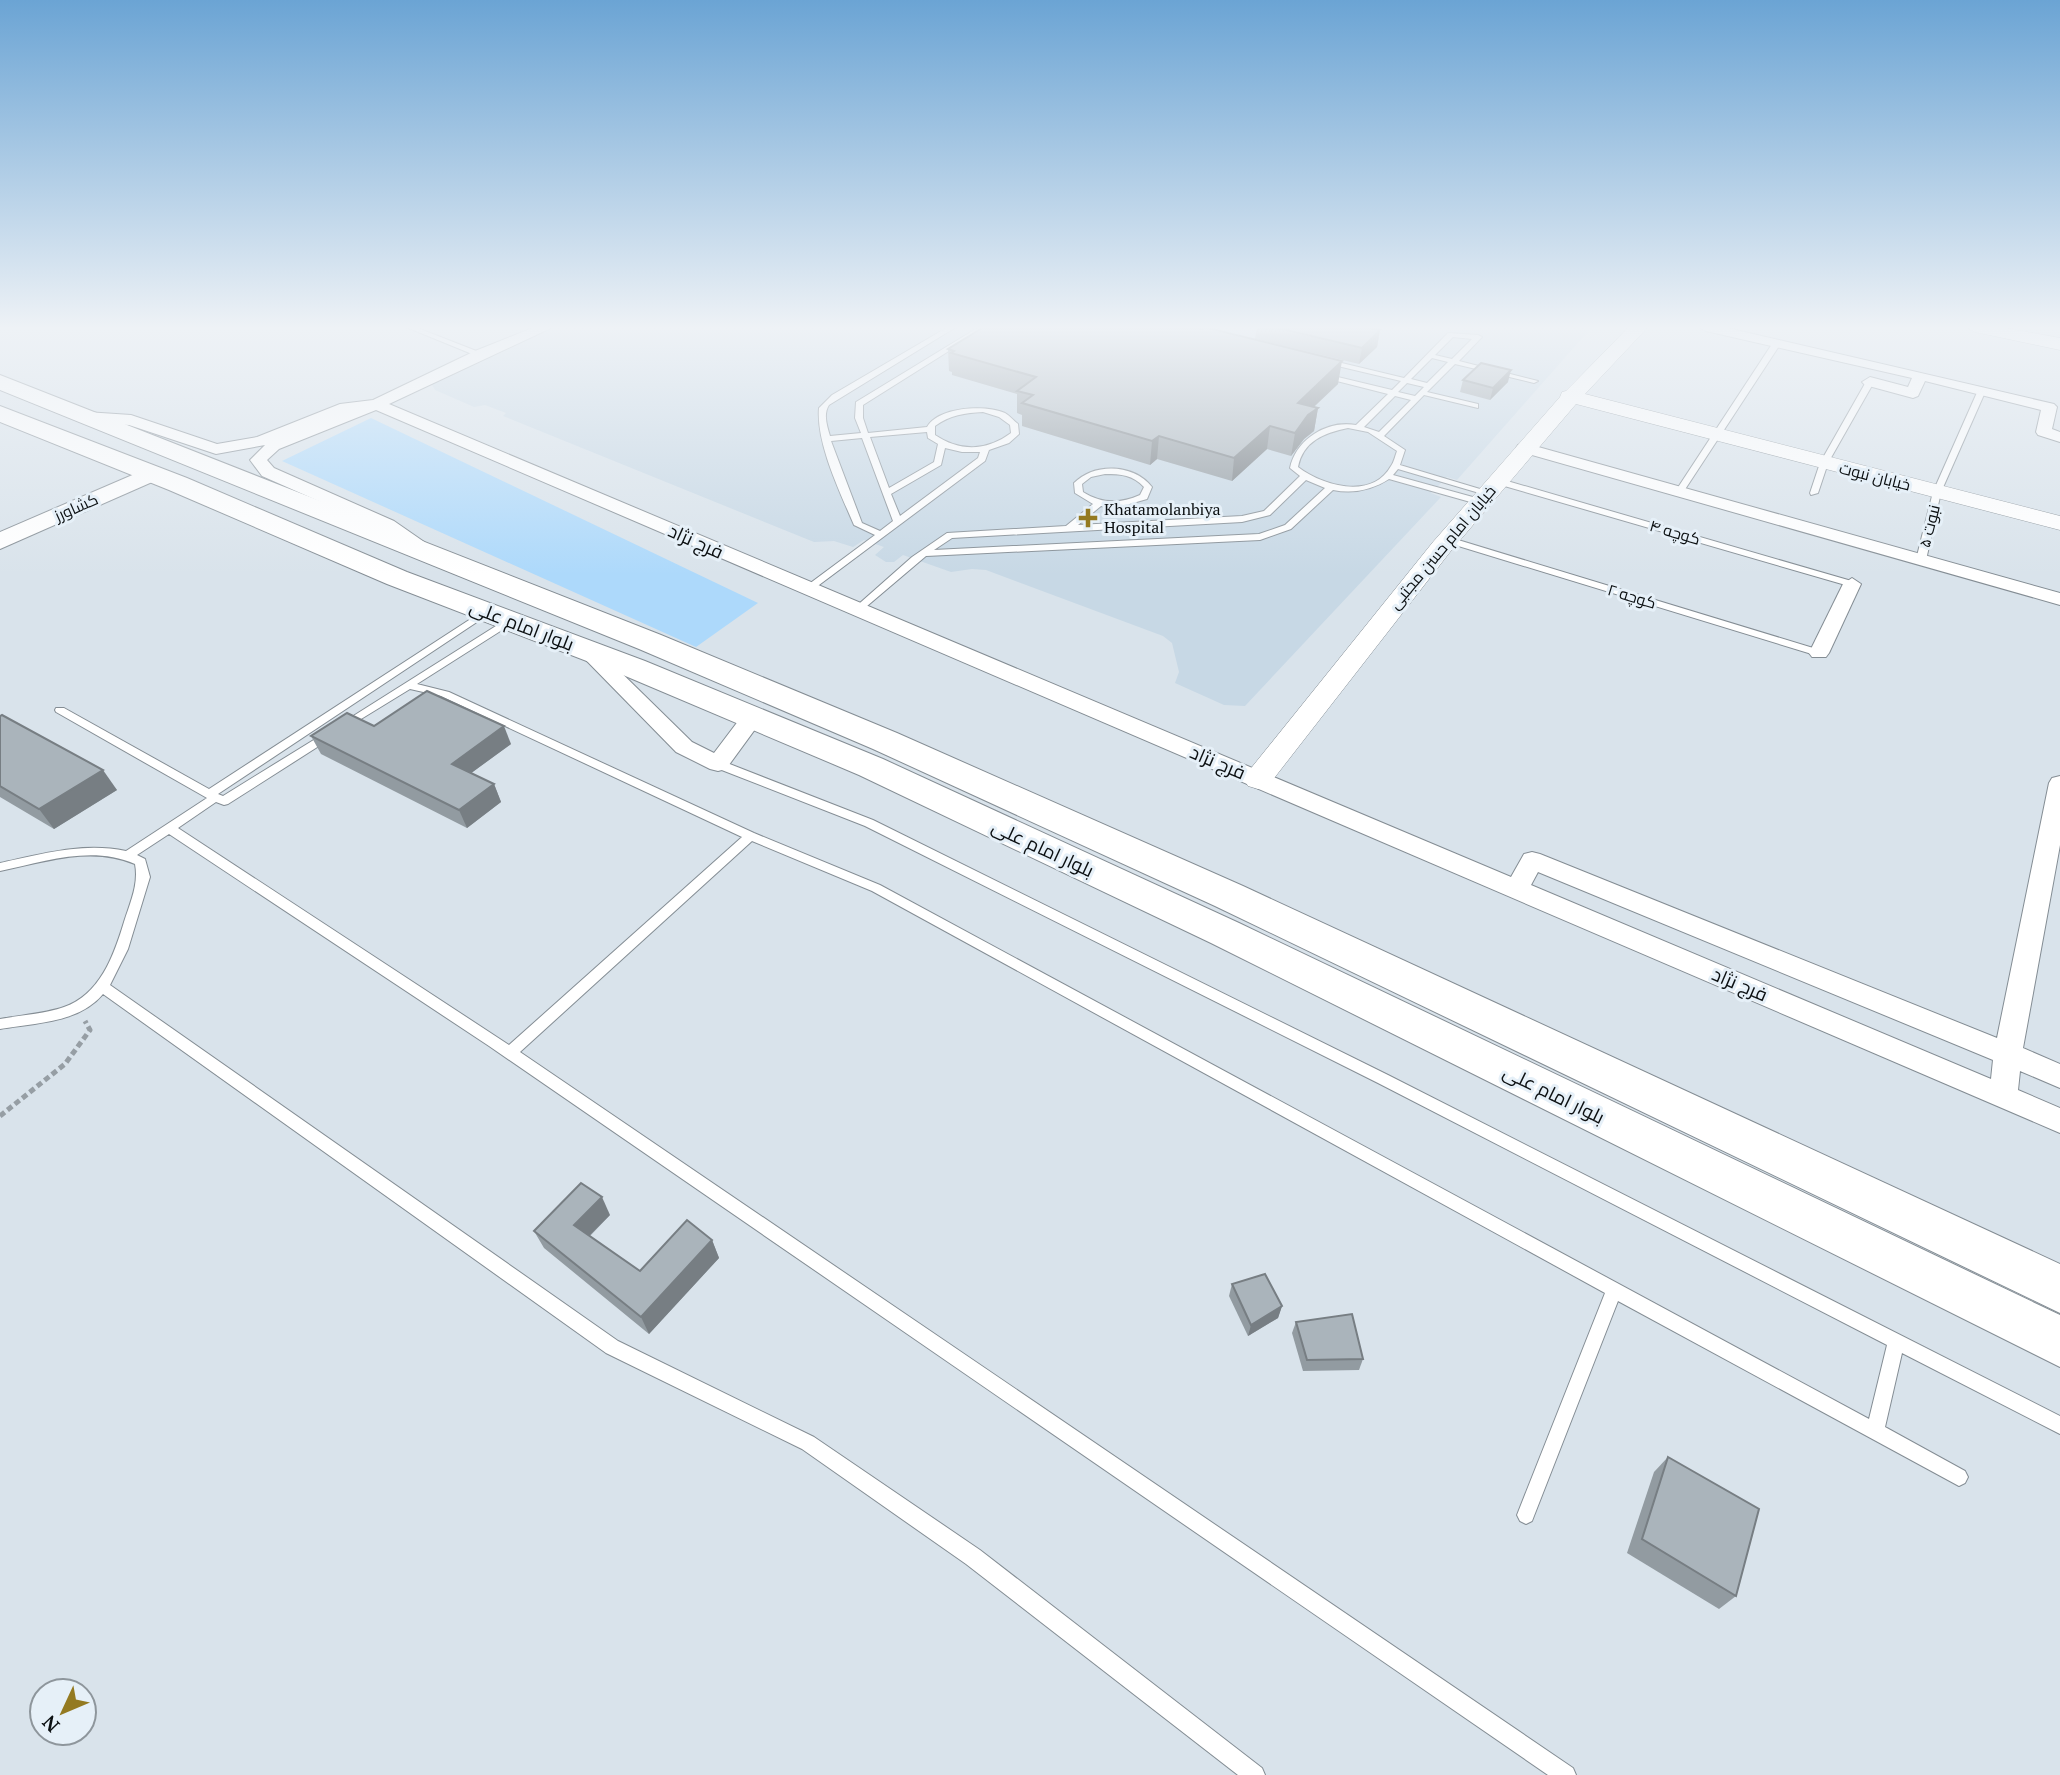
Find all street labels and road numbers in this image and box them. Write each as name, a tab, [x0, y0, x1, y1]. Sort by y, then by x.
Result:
street label: خیابان نبوت	[1837, 457, 1913, 495]
street label: خیابان امام حسن مجتبی	[1383, 480, 1501, 614]
street label: کشاورز	[50, 488, 101, 527]
street label: نبوت ۵	[1913, 502, 1945, 550]
street label: کوچه ۴	[1647, 514, 1703, 551]
street label: فرج نژاد	[664, 517, 728, 566]
street label: کوچه ۲	[1605, 578, 1659, 615]
street label: بلوار امام علی	[466, 593, 578, 658]
street label: فرج نژاد	[1186, 739, 1250, 786]
street label: بلوار امام علی	[987, 813, 1098, 884]
street label: فرج نژاد	[1708, 961, 1772, 1008]
street label: بلوار امام علی	[1498, 1058, 1609, 1131]

